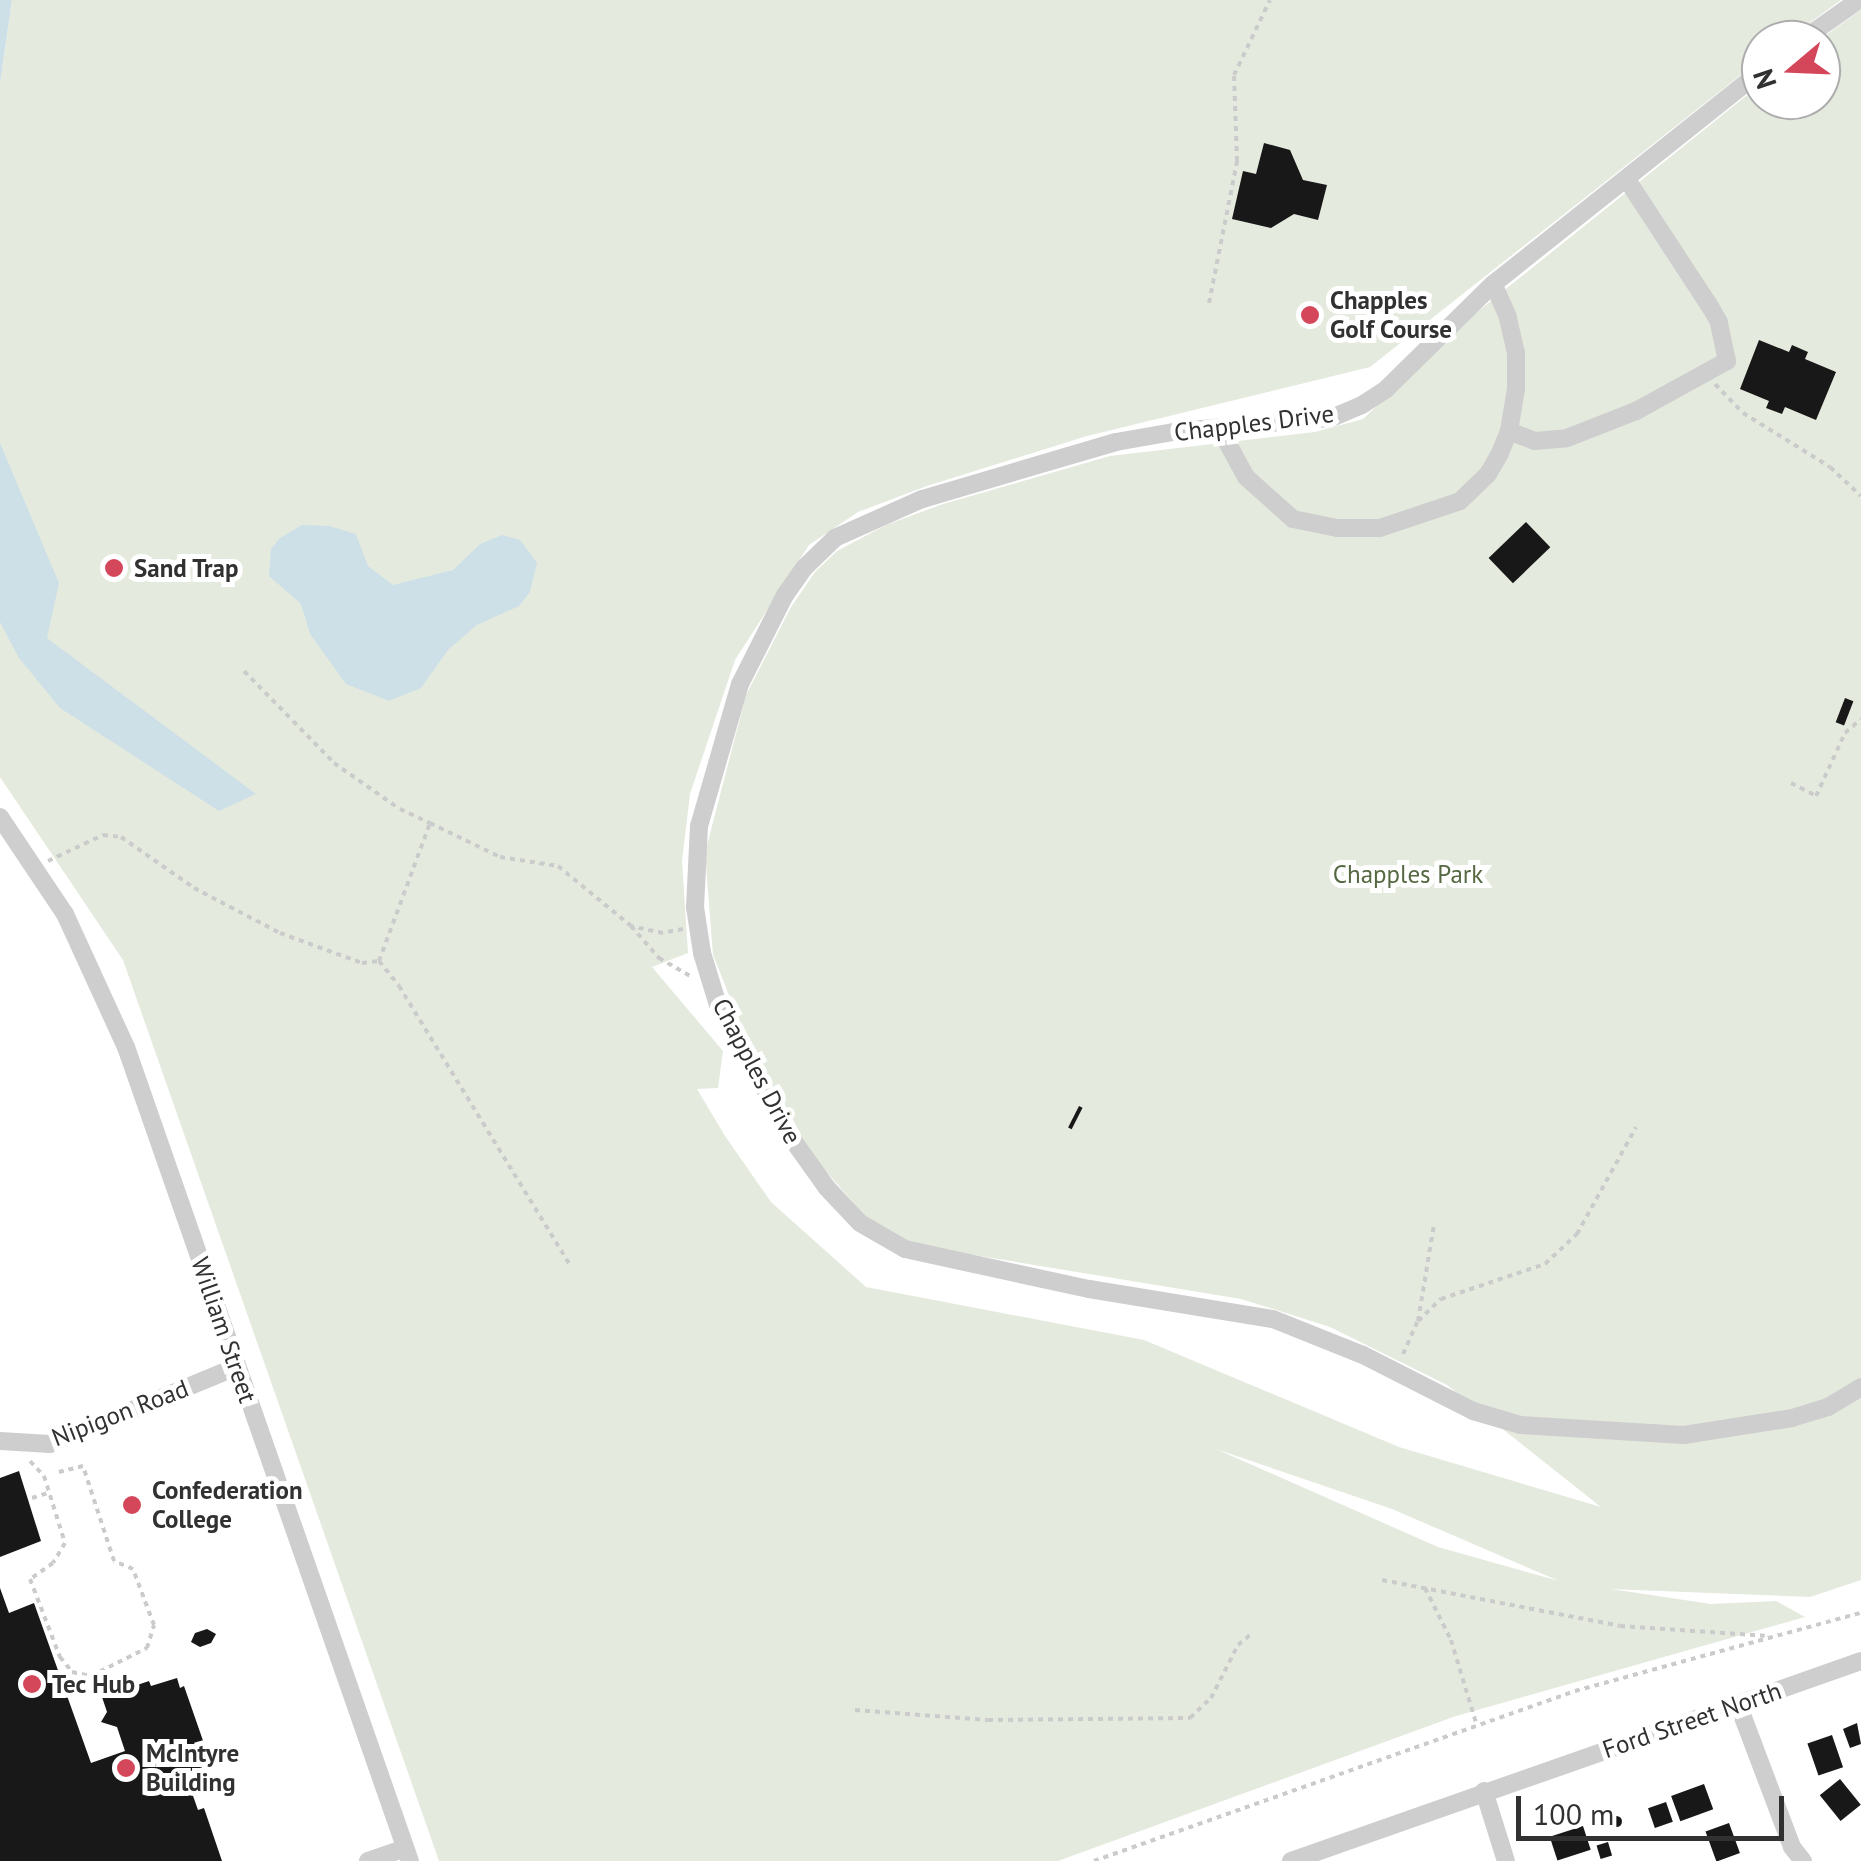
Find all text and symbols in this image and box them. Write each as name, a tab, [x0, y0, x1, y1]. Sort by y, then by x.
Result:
north arrow	[1741, 20, 1841, 120]
text: N	[1744, 65, 1785, 94]
place label: Chapples Golf Course	[1330, 286, 1452, 345]
marker: Chapples Golf Course	[1299, 304, 1321, 326]
street label: Chapples Drive	[1172, 398, 1336, 448]
place label: Sand Trap	[134, 553, 239, 583]
marker: Sand Trap	[103, 557, 125, 579]
park label: Chapples Park	[1333, 859, 1483, 889]
street label: Chapples Drive	[706, 993, 808, 1149]
street label: William Street	[185, 1253, 263, 1407]
street label: Nipigon Road	[47, 1373, 193, 1453]
place label: Confederation College	[152, 1476, 303, 1535]
marker: Confederation College	[121, 1494, 143, 1516]
place label: Tec Hub	[52, 1669, 136, 1699]
marker: Tec Hub	[21, 1673, 43, 1695]
street label: Ford Street North	[1599, 1675, 1785, 1765]
place label: McIntyre Building	[146, 1739, 239, 1798]
marker: McIntyre Building	[115, 1757, 137, 1779]
scale bar	[1521, 1776, 1788, 1838]
text: 100 m	[1533, 1794, 1614, 1833]

